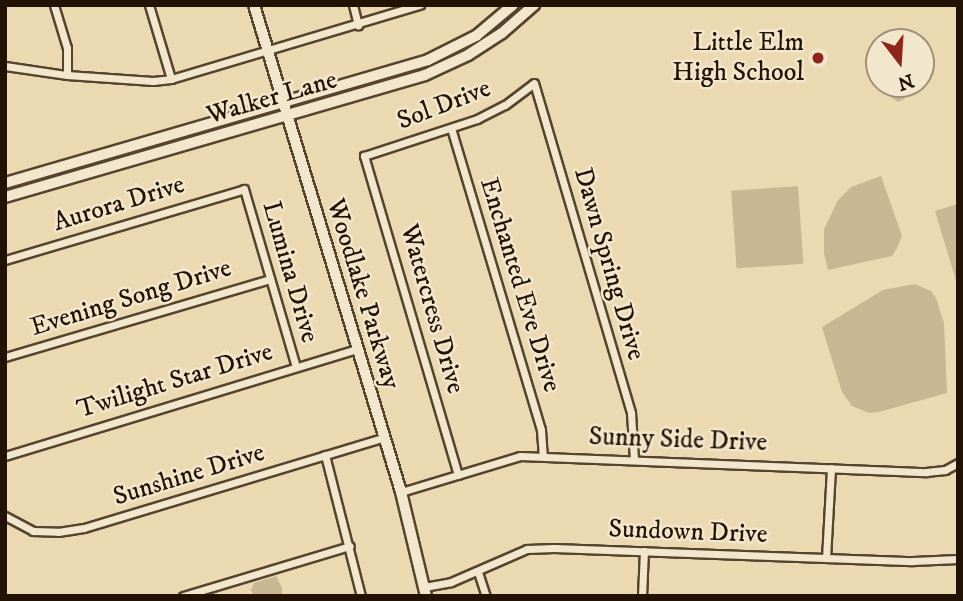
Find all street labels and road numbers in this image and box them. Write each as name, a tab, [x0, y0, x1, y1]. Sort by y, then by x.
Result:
street label: Walker Lane	[203, 65, 341, 131]
street label: Sol Drive	[393, 73, 495, 137]
street label: Dawn Spring Drive	[567, 164, 651, 364]
street label: Aurora Drive	[50, 169, 188, 239]
street label: Enchanted Eve Drive	[473, 174, 567, 396]
street label: Woodlake Parkway	[319, 195, 407, 393]
street label: Lumina Drive	[255, 198, 325, 346]
street label: Watercress Drive	[393, 221, 471, 397]
street label: Evening Song Drive	[27, 253, 235, 343]
street label: Twilight Star Drive	[73, 336, 277, 426]
street label: Sunny Side Drive	[588, 421, 768, 459]
street label: Sunshine Drive	[110, 437, 268, 513]
street label: Sundown Drive	[608, 514, 768, 550]

